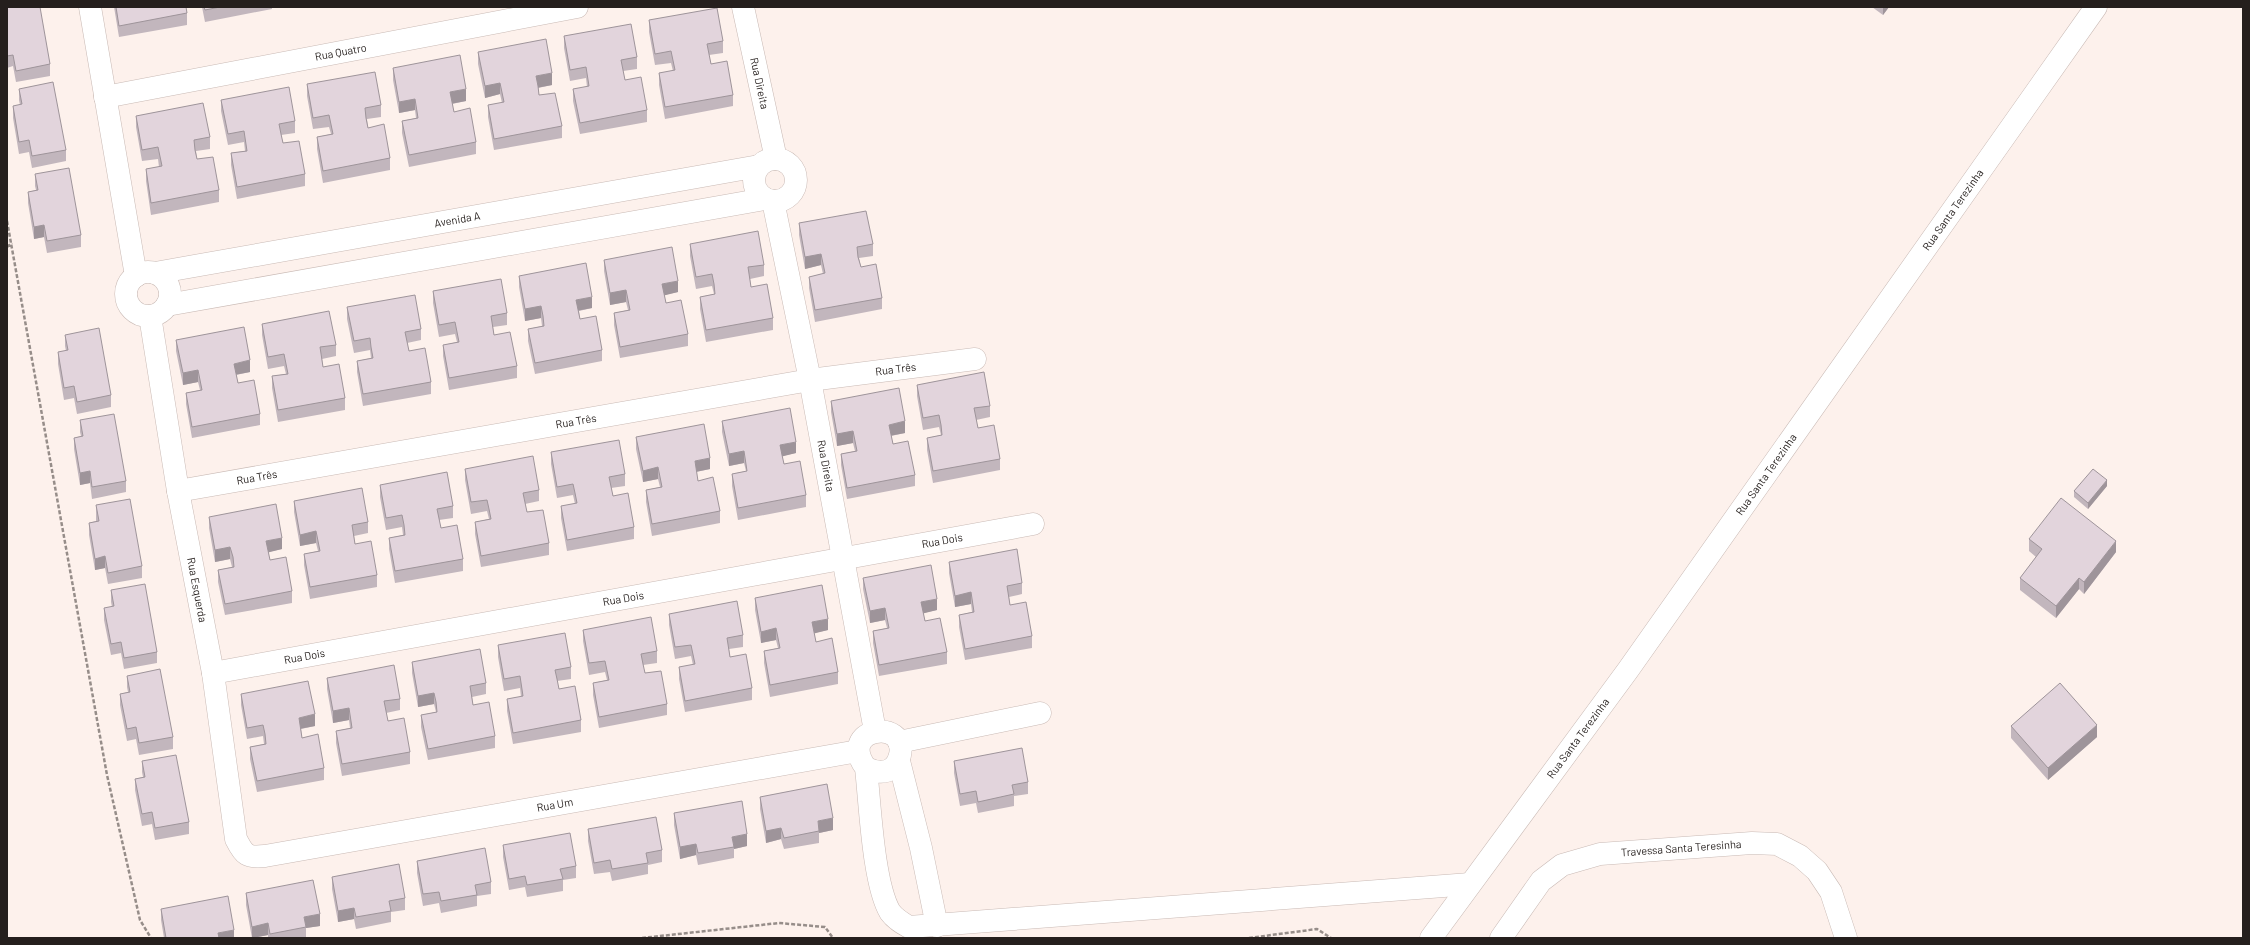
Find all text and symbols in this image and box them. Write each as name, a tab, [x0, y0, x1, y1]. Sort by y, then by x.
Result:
street label: Rua Quatro	[314, 40, 368, 63]
street label: Rua Direita	[748, 56, 772, 110]
street label: Rua Santa Terezinha	[1919, 166, 1986, 253]
street label: Avenida A	[433, 208, 482, 229]
street label: Rua Três	[874, 360, 917, 378]
street label: Rua Três	[554, 411, 597, 431]
street label: Rua Santa Terezinha	[1732, 431, 1799, 517]
street label: Rua Direita	[815, 439, 838, 493]
street label: Rua Três	[235, 467, 278, 487]
street label: Rua Dois	[920, 530, 963, 550]
street label: Rua Esquerda	[185, 556, 210, 623]
street label: Rua Dois	[602, 588, 645, 608]
street label: Rua Dois	[283, 646, 326, 666]
street label: Rua Santa Terezinha	[1544, 695, 1611, 781]
street label: Rua Um	[536, 795, 574, 814]
street label: Travessa Santa Teresinha	[1620, 837, 1742, 858]

